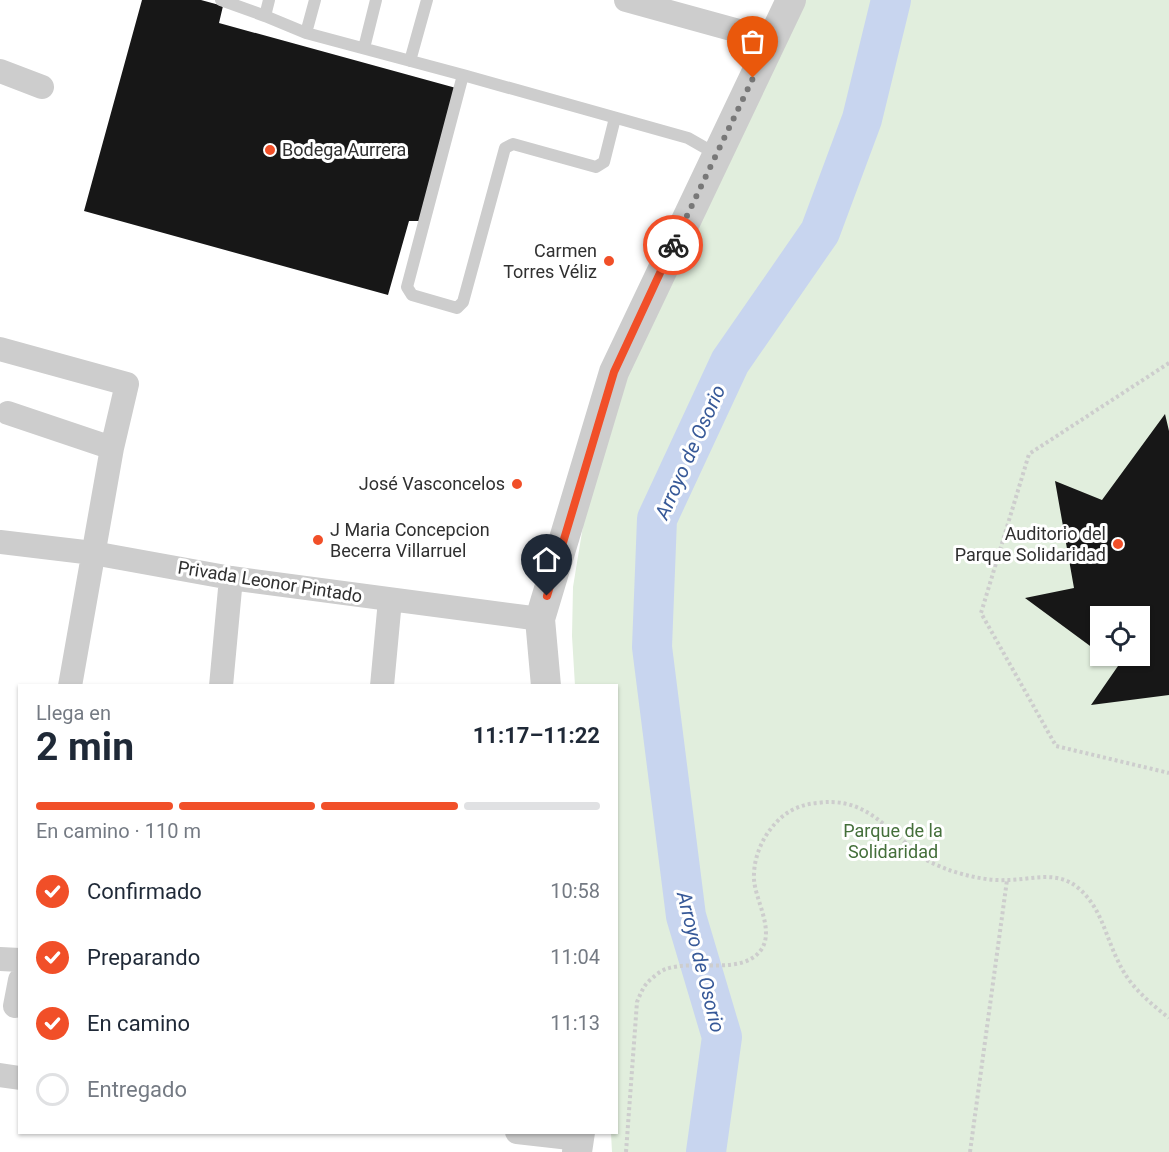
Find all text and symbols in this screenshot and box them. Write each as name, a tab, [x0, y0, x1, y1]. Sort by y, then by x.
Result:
pin	[727, 16, 778, 78]
icon: bag	[736, 25, 769, 58]
place label: Bodega Aurrera	[282, 139, 406, 160]
marker: Bodega Aurrera	[263, 143, 277, 157]
courier	[643, 215, 703, 275]
icon: bike	[657, 229, 690, 262]
place label: Carmen Torres Véliz	[503, 240, 597, 282]
marker: Carmen Torres Véliz	[602, 254, 616, 268]
water label: Arroyo de Osorio	[649, 381, 730, 524]
place label: José Vasconcelos	[359, 473, 505, 494]
marker: José Vasconcelos	[510, 477, 524, 491]
place label: J Maria Concepcion Becerra Villarruel	[330, 519, 490, 561]
place label: Auditorio del Parque Solidaridad	[955, 523, 1106, 565]
marker: J Maria Concepcion Becerra Villarruel	[311, 533, 325, 547]
pin	[521, 534, 572, 596]
marker: Auditorio del Parque Solidaridad	[1111, 537, 1125, 551]
icon: home	[530, 543, 563, 576]
street label: Privada Leonor Pintado	[176, 557, 364, 606]
map controls	[1090, 606, 1150, 666]
button: locate	[1090, 606, 1150, 666]
text: Llega en	[36, 701, 111, 725]
text: 11:17–11:22	[473, 723, 600, 748]
text: 2 min	[36, 724, 134, 770]
text: En camino · 110 m	[36, 819, 201, 843]
park label: Parque de la Solidaridad	[843, 820, 943, 862]
icon: check	[36, 875, 69, 908]
text: Confirmado	[87, 879, 202, 904]
text: 10:58	[550, 879, 600, 903]
water label: Arroyo de Osorio	[672, 888, 730, 1035]
icon: check	[36, 941, 69, 974]
text: Preparando	[87, 945, 200, 970]
text: 11:04	[550, 945, 600, 969]
icon: check	[36, 1007, 69, 1040]
text: En camino	[87, 1011, 190, 1036]
text: 11:13	[550, 1011, 600, 1035]
text: Entregado	[87, 1077, 187, 1102]

